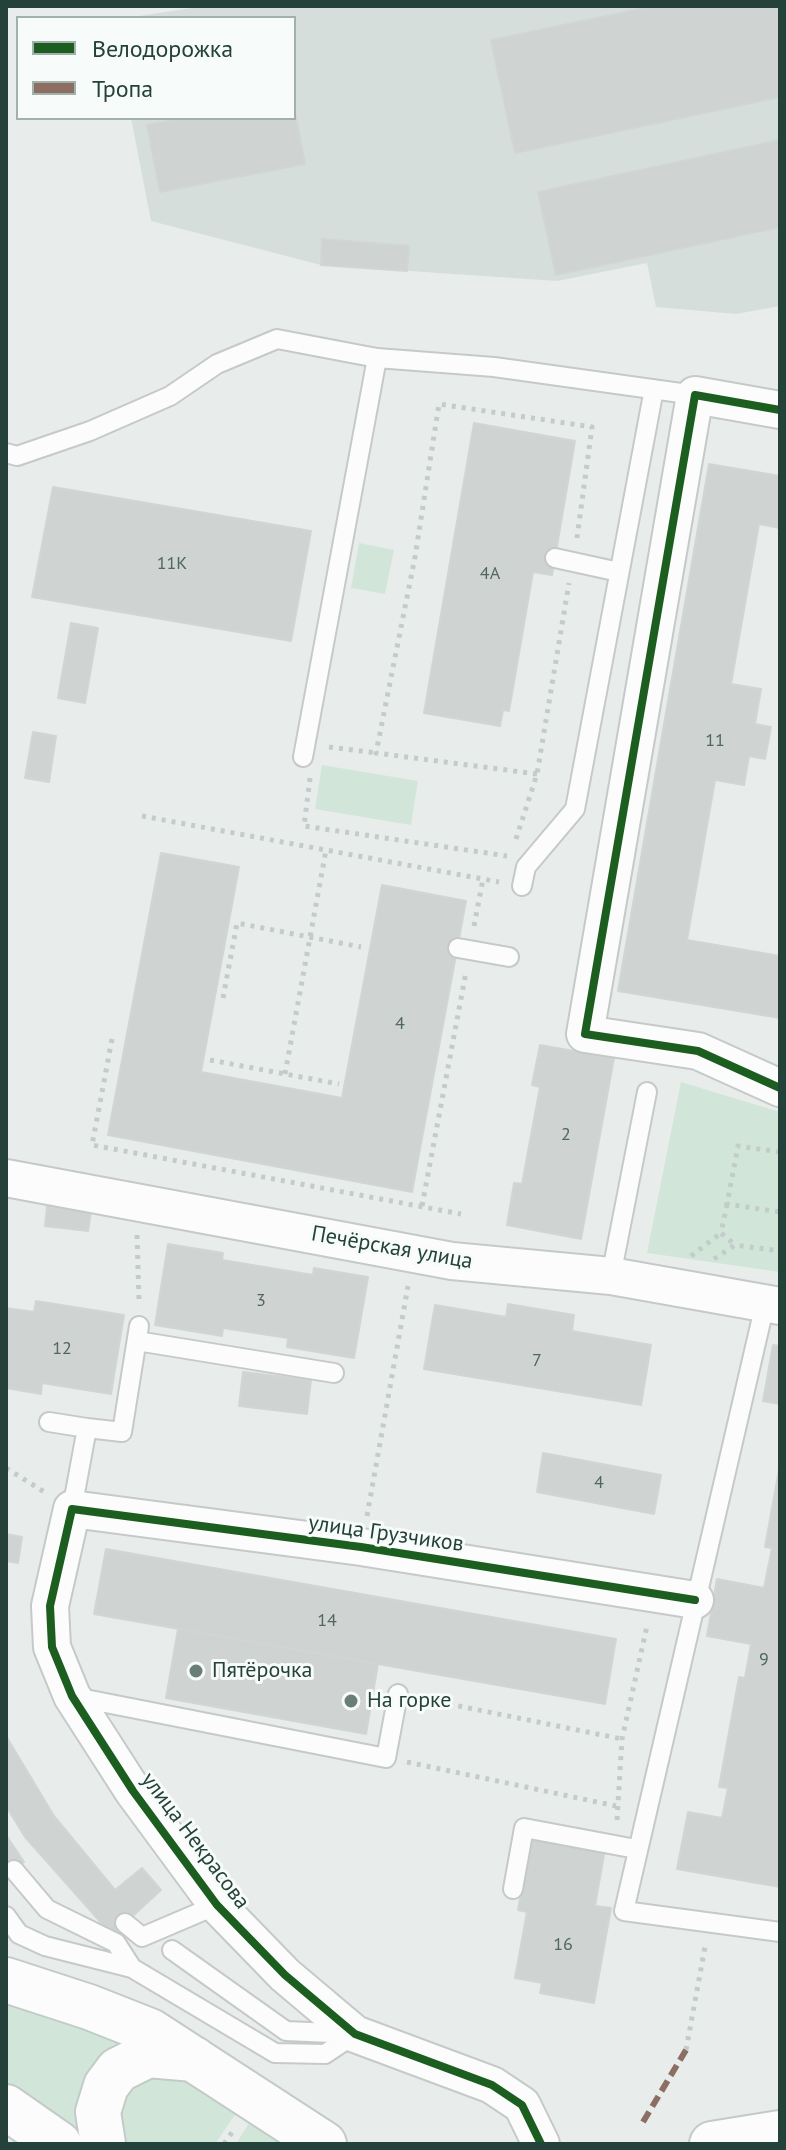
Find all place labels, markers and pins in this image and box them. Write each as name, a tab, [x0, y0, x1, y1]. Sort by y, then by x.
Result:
place label: Пятёрочка	[212, 1658, 312, 1684]
marker: Пятёрочка	[187, 1662, 205, 1680]
place label: На горке	[367, 1688, 451, 1714]
marker: На горке	[342, 1692, 360, 1710]

